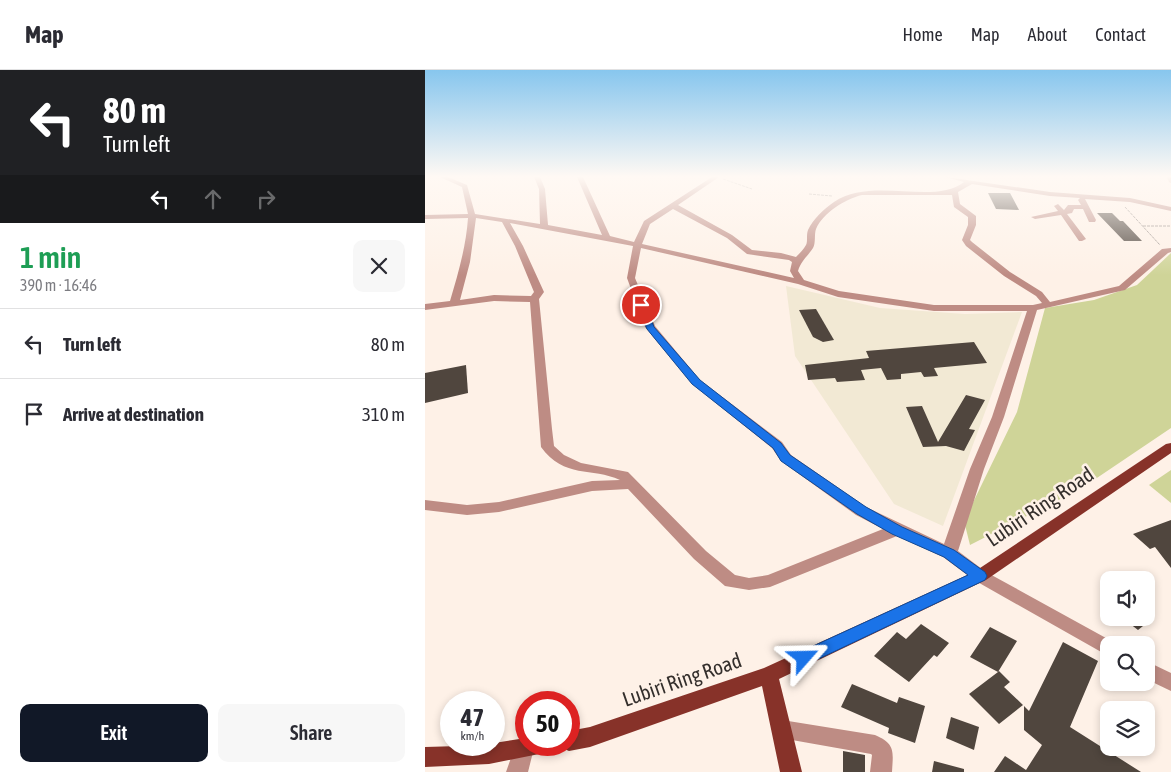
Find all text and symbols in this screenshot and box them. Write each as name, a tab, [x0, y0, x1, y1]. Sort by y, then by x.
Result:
text: Map	[25, 21, 64, 48]
text: Home	[903, 24, 943, 45]
text: Map	[971, 24, 1000, 45]
text: About	[1028, 24, 1067, 45]
text: Contact	[1095, 24, 1146, 45]
icon: left	[20, 90, 85, 155]
text: 80 m	[103, 90, 166, 130]
text: Turn left	[103, 131, 170, 157]
icon: left	[146, 185, 174, 213]
icon: ahead	[199, 185, 227, 213]
icon: right	[252, 185, 280, 213]
text: 1 min	[20, 240, 81, 274]
button: close	[353, 240, 405, 292]
text: 390 m · 16:46	[20, 276, 97, 294]
pin	[620, 284, 662, 326]
icon: arrive	[627, 291, 655, 319]
icon: left	[20, 330, 48, 358]
text: Turn left	[63, 333, 121, 355]
text: 80 m	[371, 333, 405, 355]
icon: arrive	[20, 400, 48, 428]
text: Arrive at destination	[63, 403, 204, 425]
text: 310 m	[362, 403, 405, 425]
street label: Lubiri Ring Road	[981, 461, 1098, 551]
map controls	[1100, 571, 1155, 756]
button: sound	[1100, 571, 1155, 626]
position arrow	[777, 631, 829, 683]
button: search	[1100, 636, 1155, 691]
street label: Lubiri Ring Road	[619, 647, 744, 711]
speed limit sign: 50	[515, 691, 580, 756]
button: layers	[1100, 701, 1155, 756]
text: 47	[461, 703, 484, 731]
button: Exit	[20, 704, 208, 762]
button: Share	[218, 704, 405, 762]
text: km/h	[461, 729, 484, 743]

